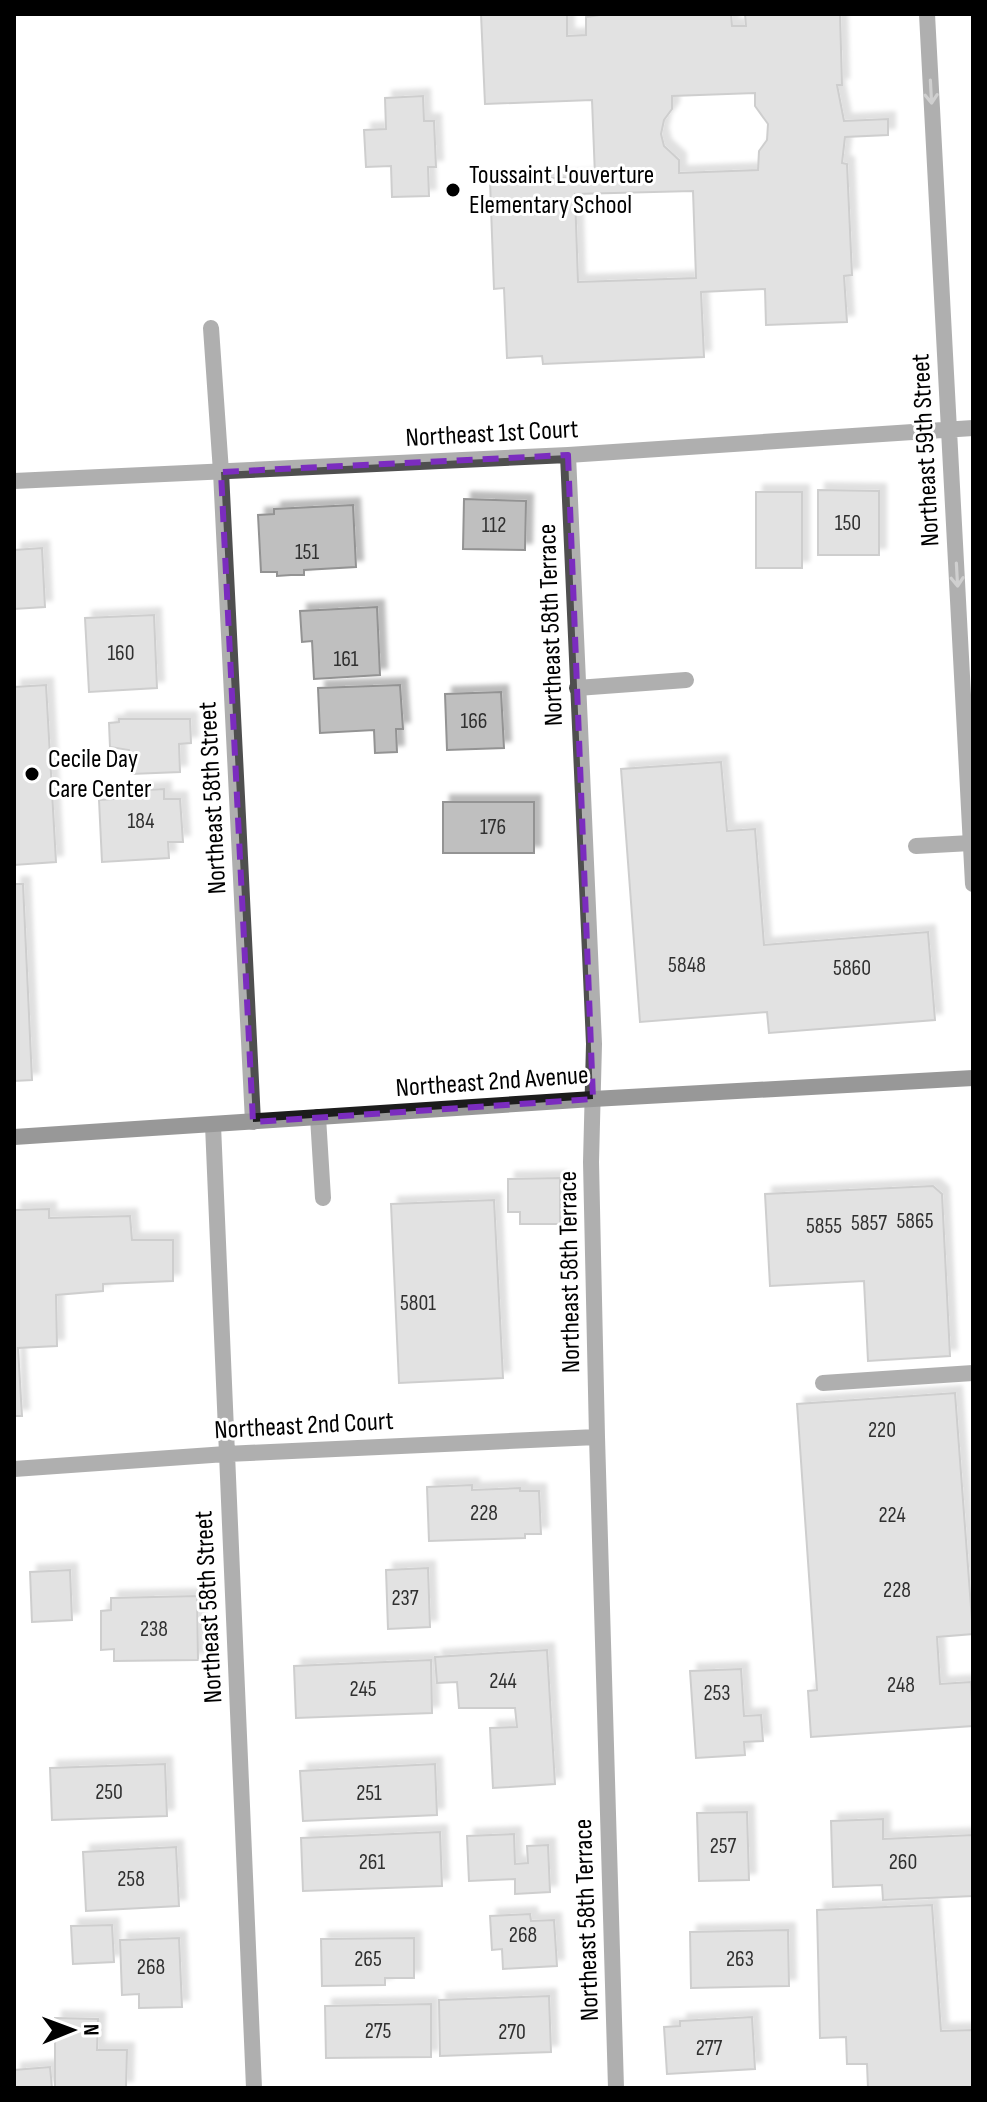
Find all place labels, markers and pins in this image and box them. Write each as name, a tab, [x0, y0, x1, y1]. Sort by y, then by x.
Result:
place label: Toussaint L'ouverture Elementary School	[469, 160, 654, 221]
marker: Toussaint L'ouverture Elementary School	[444, 181, 462, 199]
place label: Cecile Day Care Center	[48, 744, 152, 805]
marker: Cecile Day Care Center	[23, 765, 41, 783]

